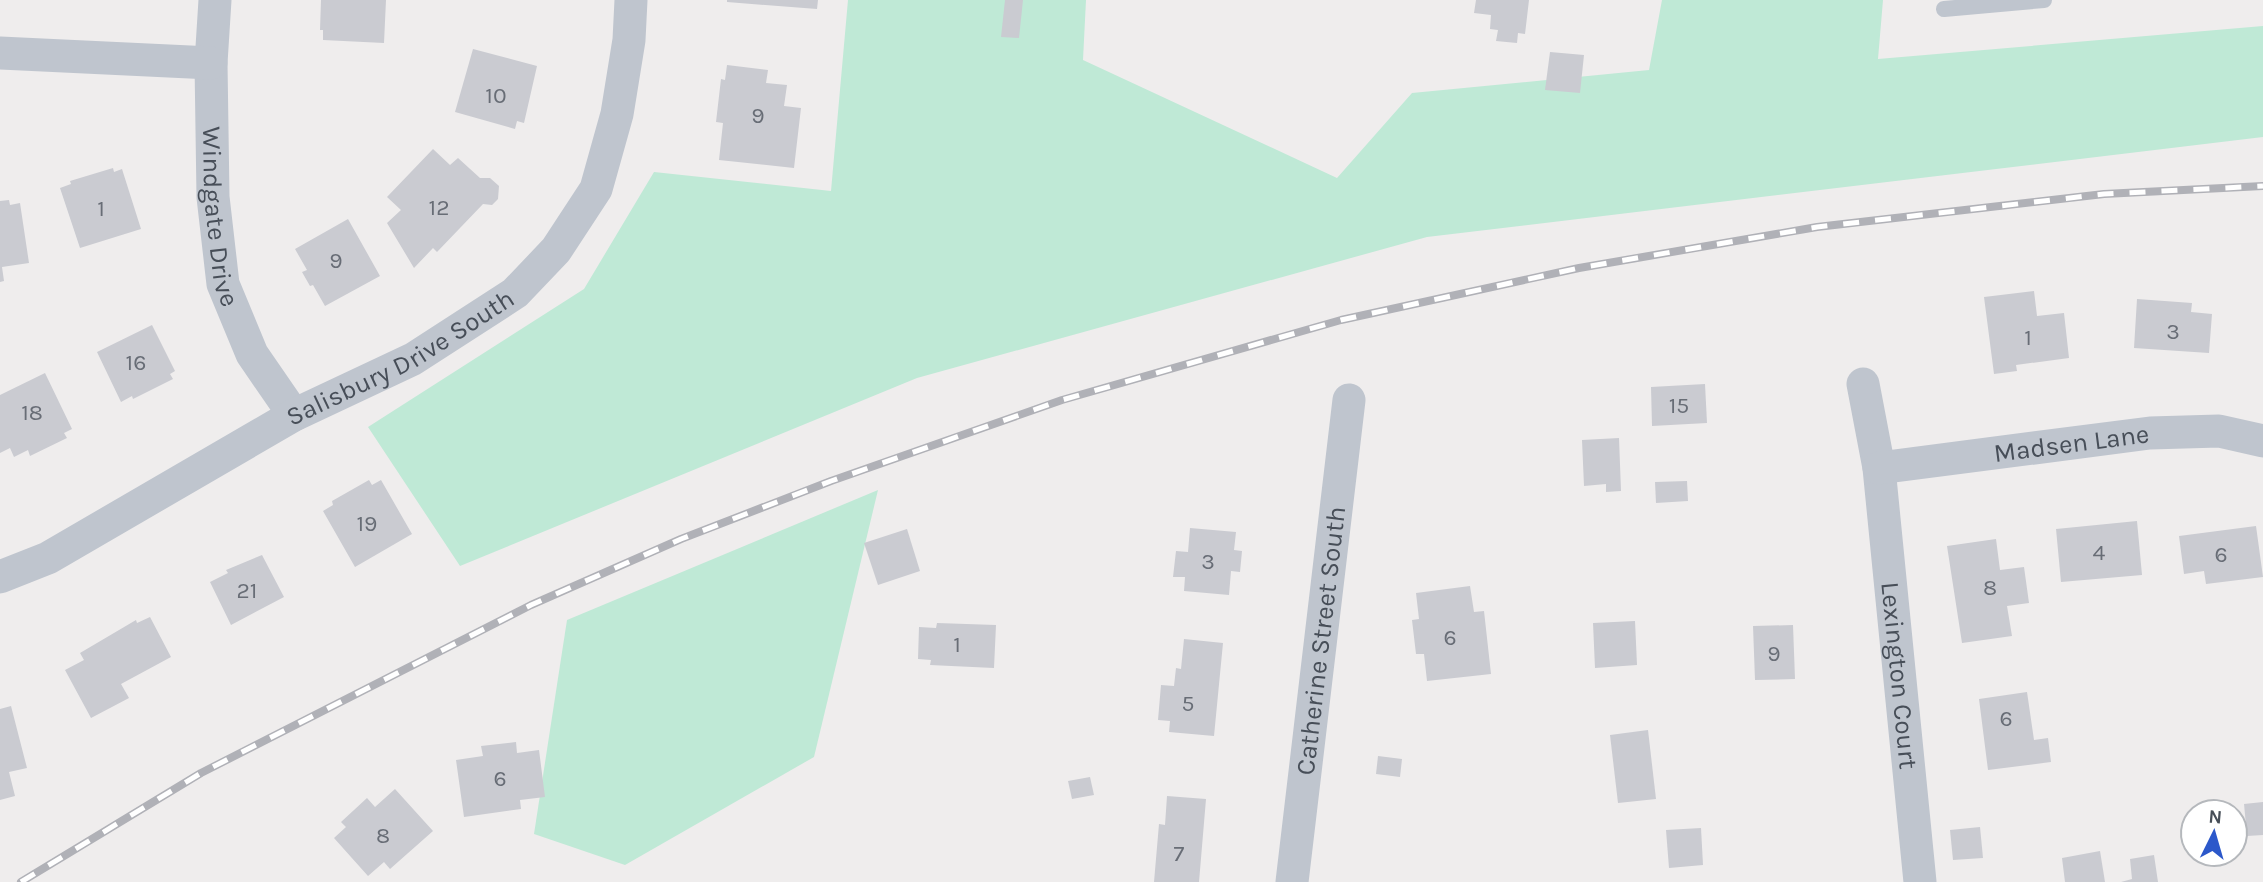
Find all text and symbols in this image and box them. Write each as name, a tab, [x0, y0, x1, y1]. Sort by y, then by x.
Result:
house number: 10	[485, 82, 507, 109]
house number: 9	[751, 102, 765, 129]
street label: Windgate Drive	[196, 126, 246, 311]
house number: 12	[429, 194, 449, 221]
house number: 1	[97, 195, 105, 222]
house number: 9	[329, 247, 343, 274]
street label: Salisbury Drive South	[281, 283, 520, 432]
house number: 3	[2166, 318, 2180, 345]
house number: 1	[2024, 324, 2032, 351]
house number: 16	[126, 349, 146, 376]
house number: 15	[1669, 392, 1689, 419]
house number: 18	[21, 399, 43, 426]
street label: Madsen Lane	[1992, 418, 2151, 469]
street label: Catherine Street South	[1290, 505, 1352, 777]
house number: 19	[357, 510, 377, 537]
house number: 4	[2093, 539, 2106, 566]
house number: 6	[2214, 541, 2228, 568]
house number: 3	[1201, 548, 1215, 575]
house number: 8	[1983, 574, 1997, 601]
house number: 21	[237, 577, 257, 604]
street label: Lexington Court	[1874, 580, 1924, 771]
house number: 6	[1443, 624, 1457, 651]
house number: 1	[953, 631, 961, 658]
house number: 9	[1767, 640, 1781, 667]
house number: 5	[1182, 690, 1194, 717]
house number: 6	[1999, 705, 2013, 732]
house number: 6	[493, 765, 507, 792]
north arrow	[2179, 798, 2249, 868]
text: N	[2208, 806, 2223, 829]
house number: 8	[376, 822, 390, 849]
house number: 7	[1174, 840, 1185, 867]

